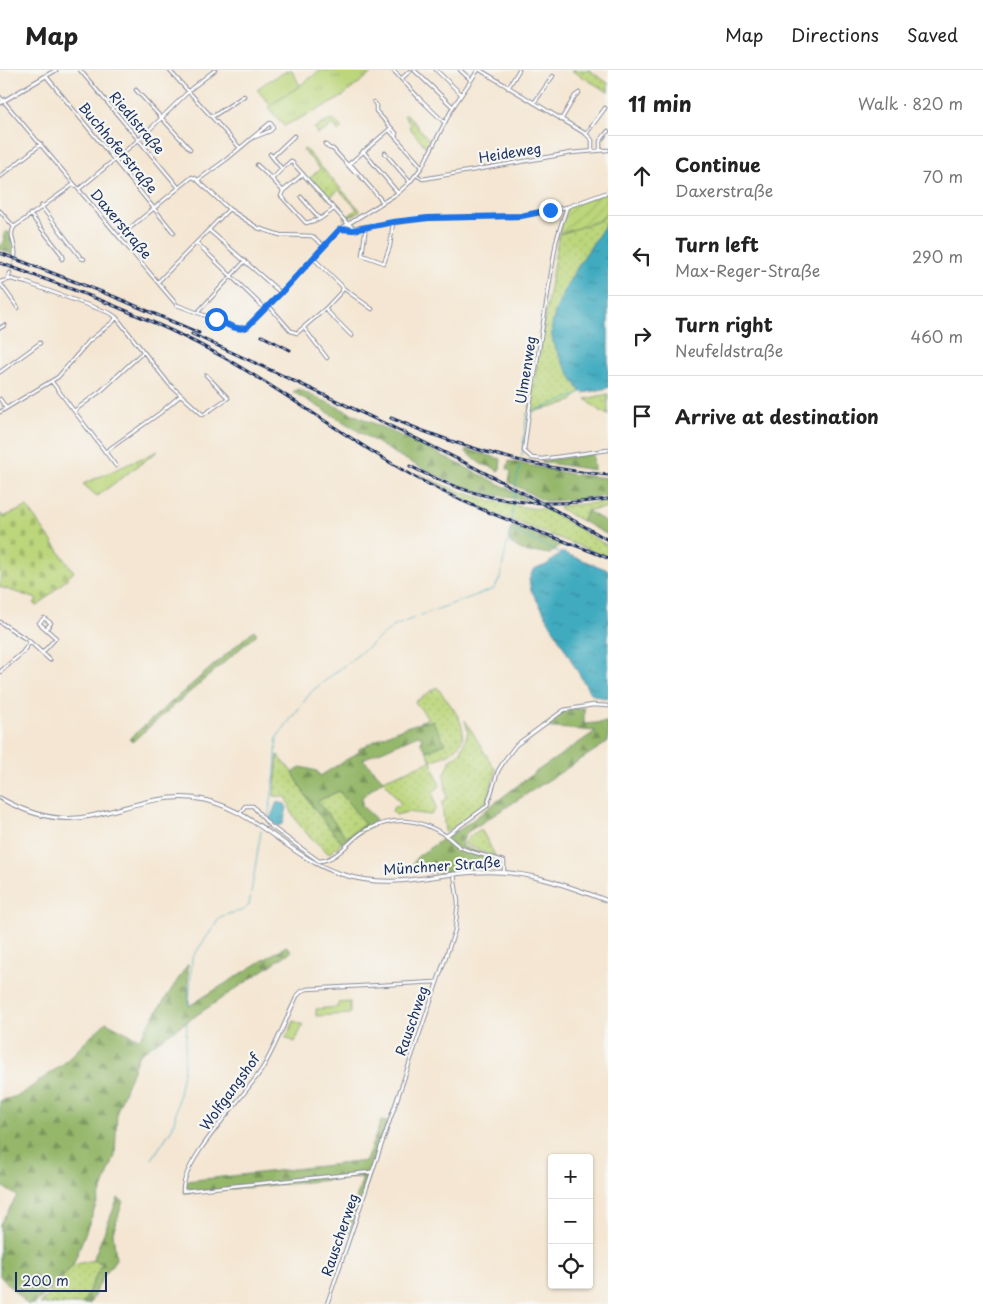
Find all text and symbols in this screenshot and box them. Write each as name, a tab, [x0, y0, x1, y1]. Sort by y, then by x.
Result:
text: Map	[25, 17, 78, 53]
text: Map	[725, 21, 763, 48]
text: Directions	[791, 21, 879, 48]
text: Saved	[907, 21, 958, 48]
street label: Riedlstraße	[105, 87, 170, 159]
text: 11 min	[628, 87, 692, 119]
text: Walk · 820 m	[858, 91, 963, 115]
street label: Buchhoferstraße	[74, 98, 163, 198]
street label: Heideweg	[477, 137, 543, 168]
text: Continue	[675, 150, 761, 178]
icon: ahead	[628, 162, 656, 190]
text: 70 m	[923, 164, 963, 188]
text: Daxerstraße	[675, 178, 773, 202]
street label: Daxerstraße	[86, 184, 157, 263]
route end	[539, 199, 562, 222]
text: Turn left	[675, 230, 759, 258]
icon: left	[628, 242, 656, 270]
text: 290 m	[912, 244, 963, 268]
text: Max-Reger-Straße	[675, 258, 820, 282]
route start	[205, 308, 228, 331]
text: Turn right	[675, 310, 773, 338]
icon: right	[628, 322, 656, 350]
text: 460 m	[911, 324, 963, 348]
street label: Ulmenweg	[510, 334, 541, 406]
text: Neufeldstraße	[675, 338, 783, 362]
icon: arrive	[628, 402, 656, 430]
text: Arrive at destination	[675, 402, 879, 430]
street label: Münchner Straße	[383, 851, 501, 880]
street label: Rauschweg	[390, 983, 433, 1059]
street label: Wolfgangshof	[194, 1048, 266, 1135]
map controls	[548, 1154, 593, 1289]
button: +	[548, 1154, 593, 1199]
street label: Rauscherweg	[316, 1190, 364, 1279]
button: −	[548, 1199, 593, 1244]
button: locate	[548, 1244, 593, 1289]
scale bar	[15, 1269, 108, 1292]
text: 200 m	[22, 1270, 69, 1291]

